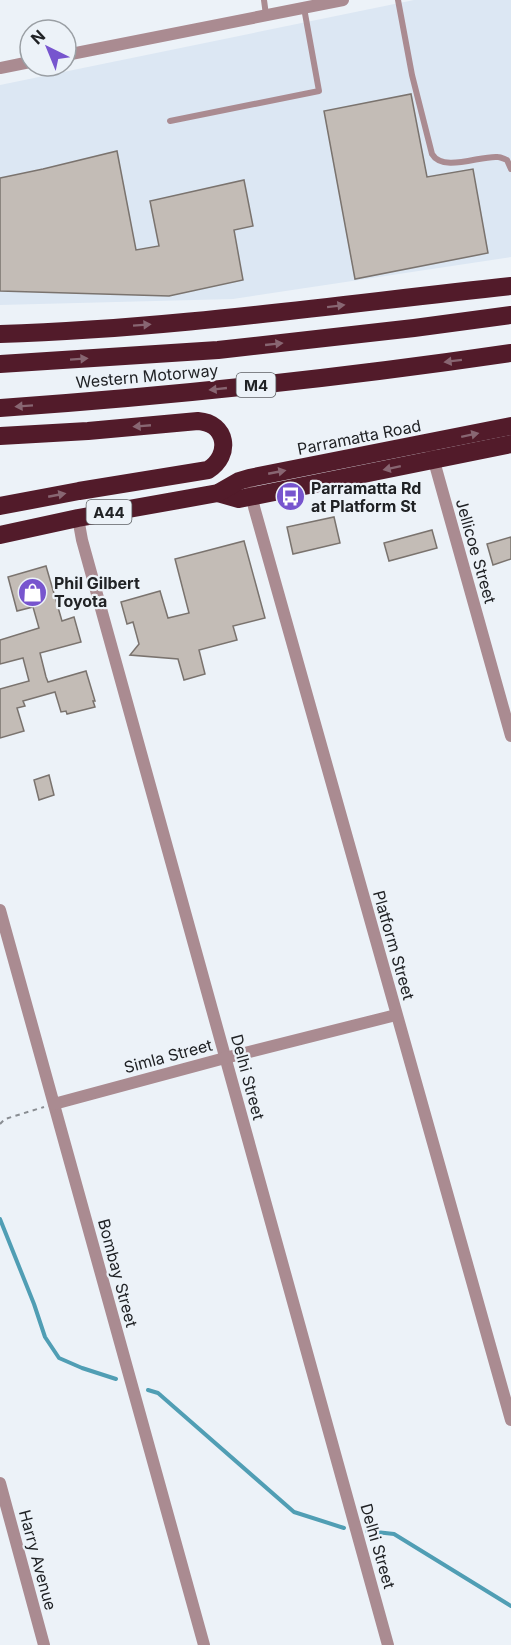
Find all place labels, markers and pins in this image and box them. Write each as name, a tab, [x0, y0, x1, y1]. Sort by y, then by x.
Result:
place label: Parramatta Rd at Platform St	[311, 478, 421, 516]
bus stop icon: Parramatta Rd at Platform St	[274, 481, 306, 513]
place label: Phil Gilbert Toyota	[54, 573, 140, 611]
shop icon: Phil Gilbert Toyota	[17, 576, 49, 608]

